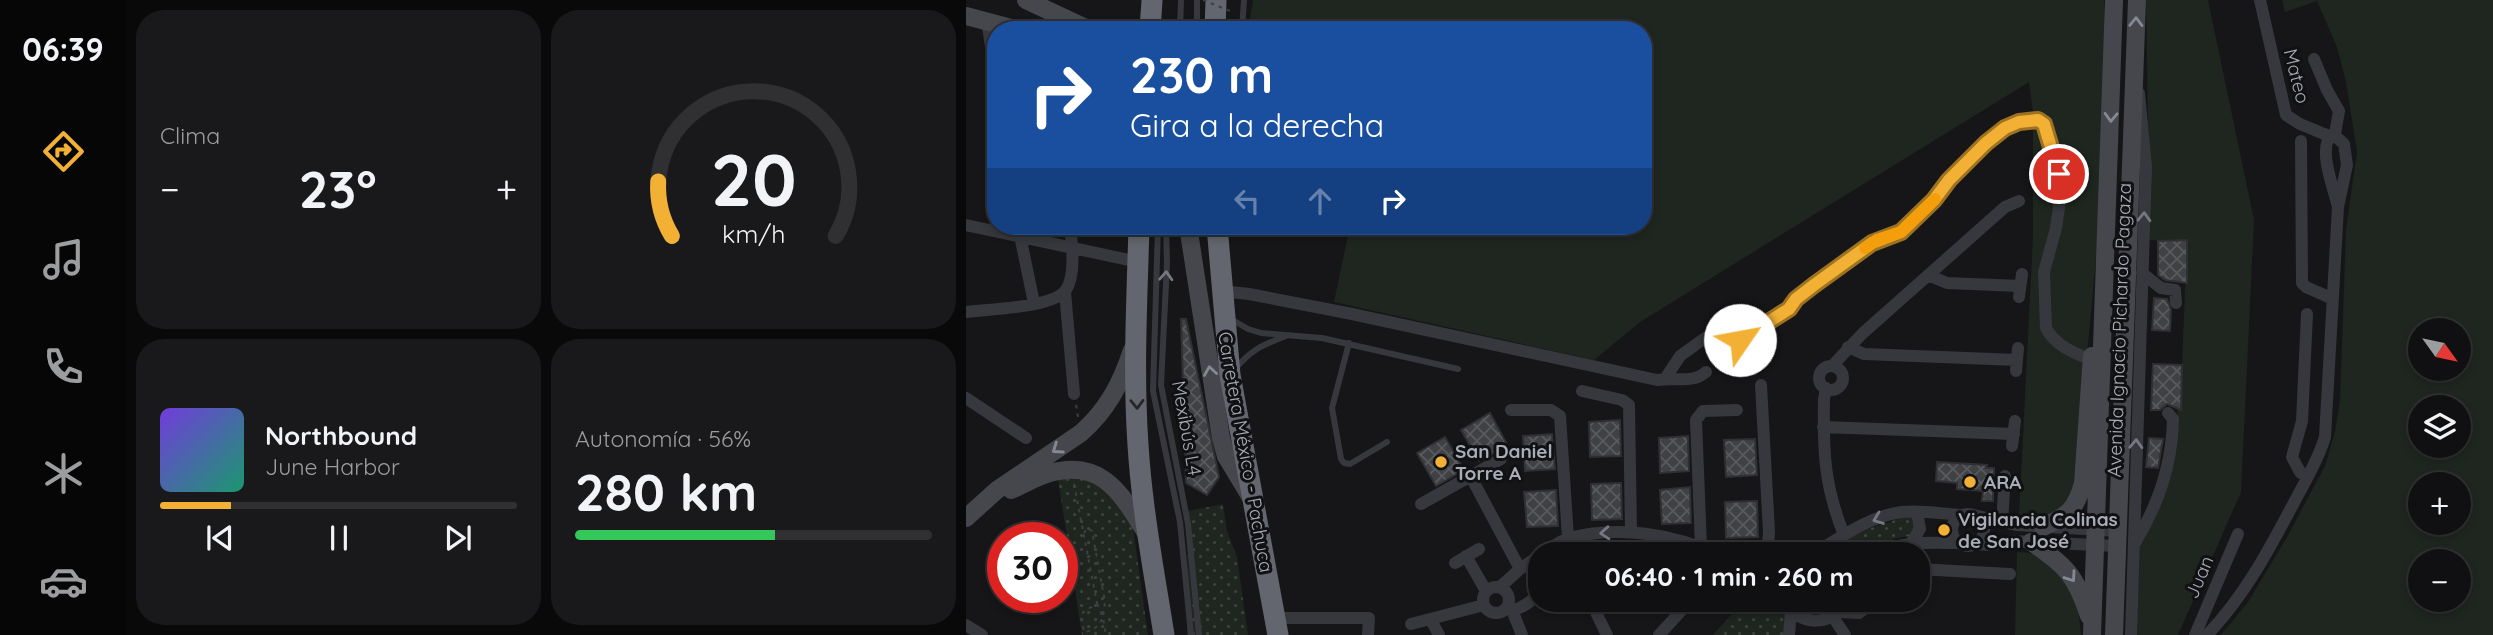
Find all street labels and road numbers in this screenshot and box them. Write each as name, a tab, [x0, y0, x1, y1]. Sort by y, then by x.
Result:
street label: Mateo	[2279, 46, 2315, 106]
street label: Avenida Ignacio Pichardo Pagaza	[2102, 182, 2136, 478]
street label: Carretera México - Pachuca	[1213, 330, 1279, 574]
street label: Mexibús L4	[1167, 379, 1207, 477]
street label: Juan	[2179, 552, 2219, 602]

